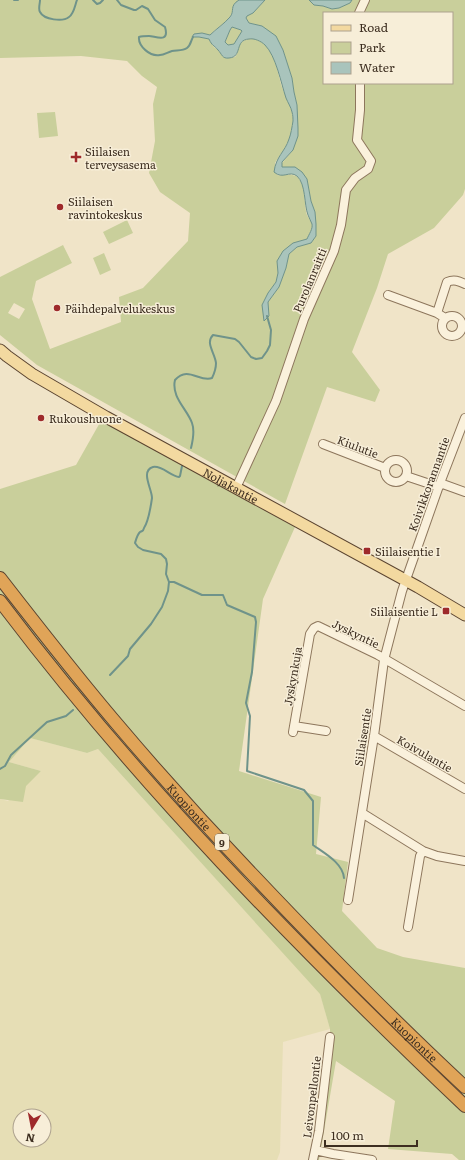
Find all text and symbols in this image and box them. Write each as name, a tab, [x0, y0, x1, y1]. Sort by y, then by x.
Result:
legend	[323, 12, 453, 84]
text: Road	[359, 18, 389, 36]
text: Park	[359, 38, 386, 56]
text: Water	[359, 58, 395, 76]
place label: Siilaisen terveysasema	[85, 143, 156, 172]
marker: Siilaisen terveysasema	[70, 151, 82, 163]
place label: Siilaisen ravintokeskus	[68, 193, 142, 222]
marker: Siilaisen ravintokeskus	[55, 202, 65, 212]
street label: Purolanraitti	[288, 245, 330, 315]
place label: Päihdepalvelukeskus	[65, 300, 175, 316]
marker: Päihdepalvelukeskus	[52, 303, 62, 313]
place label: Rukoushuone	[49, 410, 122, 426]
marker: Rukoushuone	[36, 413, 46, 423]
street label: Kiulutie	[335, 431, 381, 461]
street label: Koivikkorannantie	[403, 434, 453, 534]
street label: Noljakantie	[201, 464, 262, 507]
place label: Siilaisentie I	[375, 543, 440, 559]
marker: Siilaisentie I	[362, 546, 372, 556]
place label: Siilaisentie L	[370, 603, 438, 619]
marker: Siilaisentie L	[441, 606, 451, 616]
street label: Jyskyntie	[330, 615, 383, 651]
street label: Jyskynkuja	[279, 645, 305, 707]
street label: Siilaisentie	[350, 707, 375, 767]
street label: Koivulantie	[394, 731, 456, 775]
street label: Kuopiontie	[164, 779, 215, 834]
road number: 9	[215, 834, 229, 850]
street label: Kuopiontie	[388, 1013, 442, 1066]
street label: Leivonpellontie	[298, 1055, 324, 1139]
north arrow	[12, 1108, 52, 1148]
scale bar	[325, 1122, 417, 1148]
text: 100 m	[331, 1126, 364, 1144]
text: N	[24, 1130, 36, 1148]

